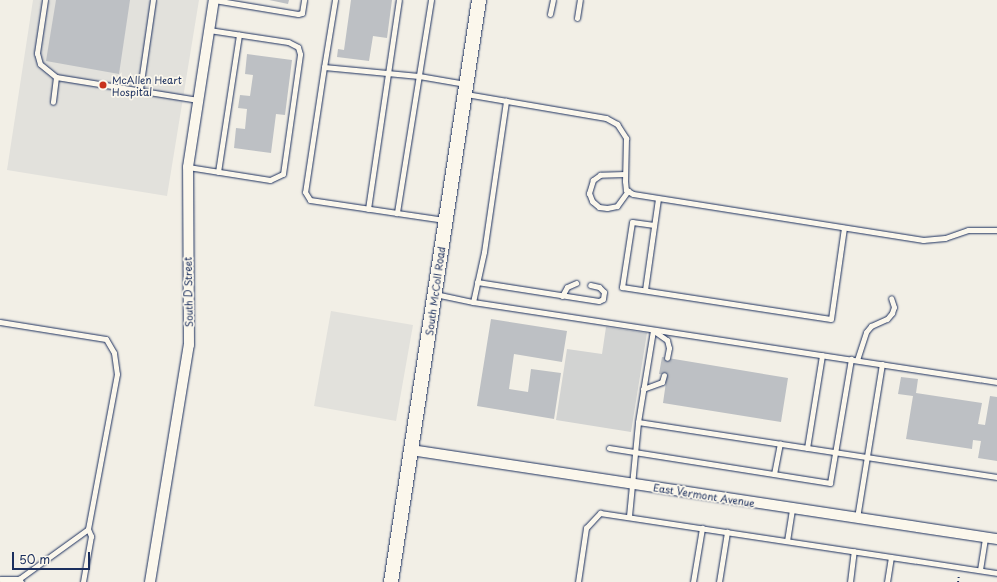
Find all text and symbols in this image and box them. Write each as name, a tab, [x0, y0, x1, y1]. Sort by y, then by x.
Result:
place label: McAllen Heart Hospital	[112, 73, 183, 96]
marker: McAllen Heart Hospital	[97, 79, 109, 91]
street label: South McColl Road	[423, 245, 447, 337]
street label: South D Street	[181, 256, 195, 328]
street label: East Vermont Avenue	[652, 481, 756, 509]
scale bar	[14, 544, 92, 570]
text: 50 m	[19, 550, 50, 568]

